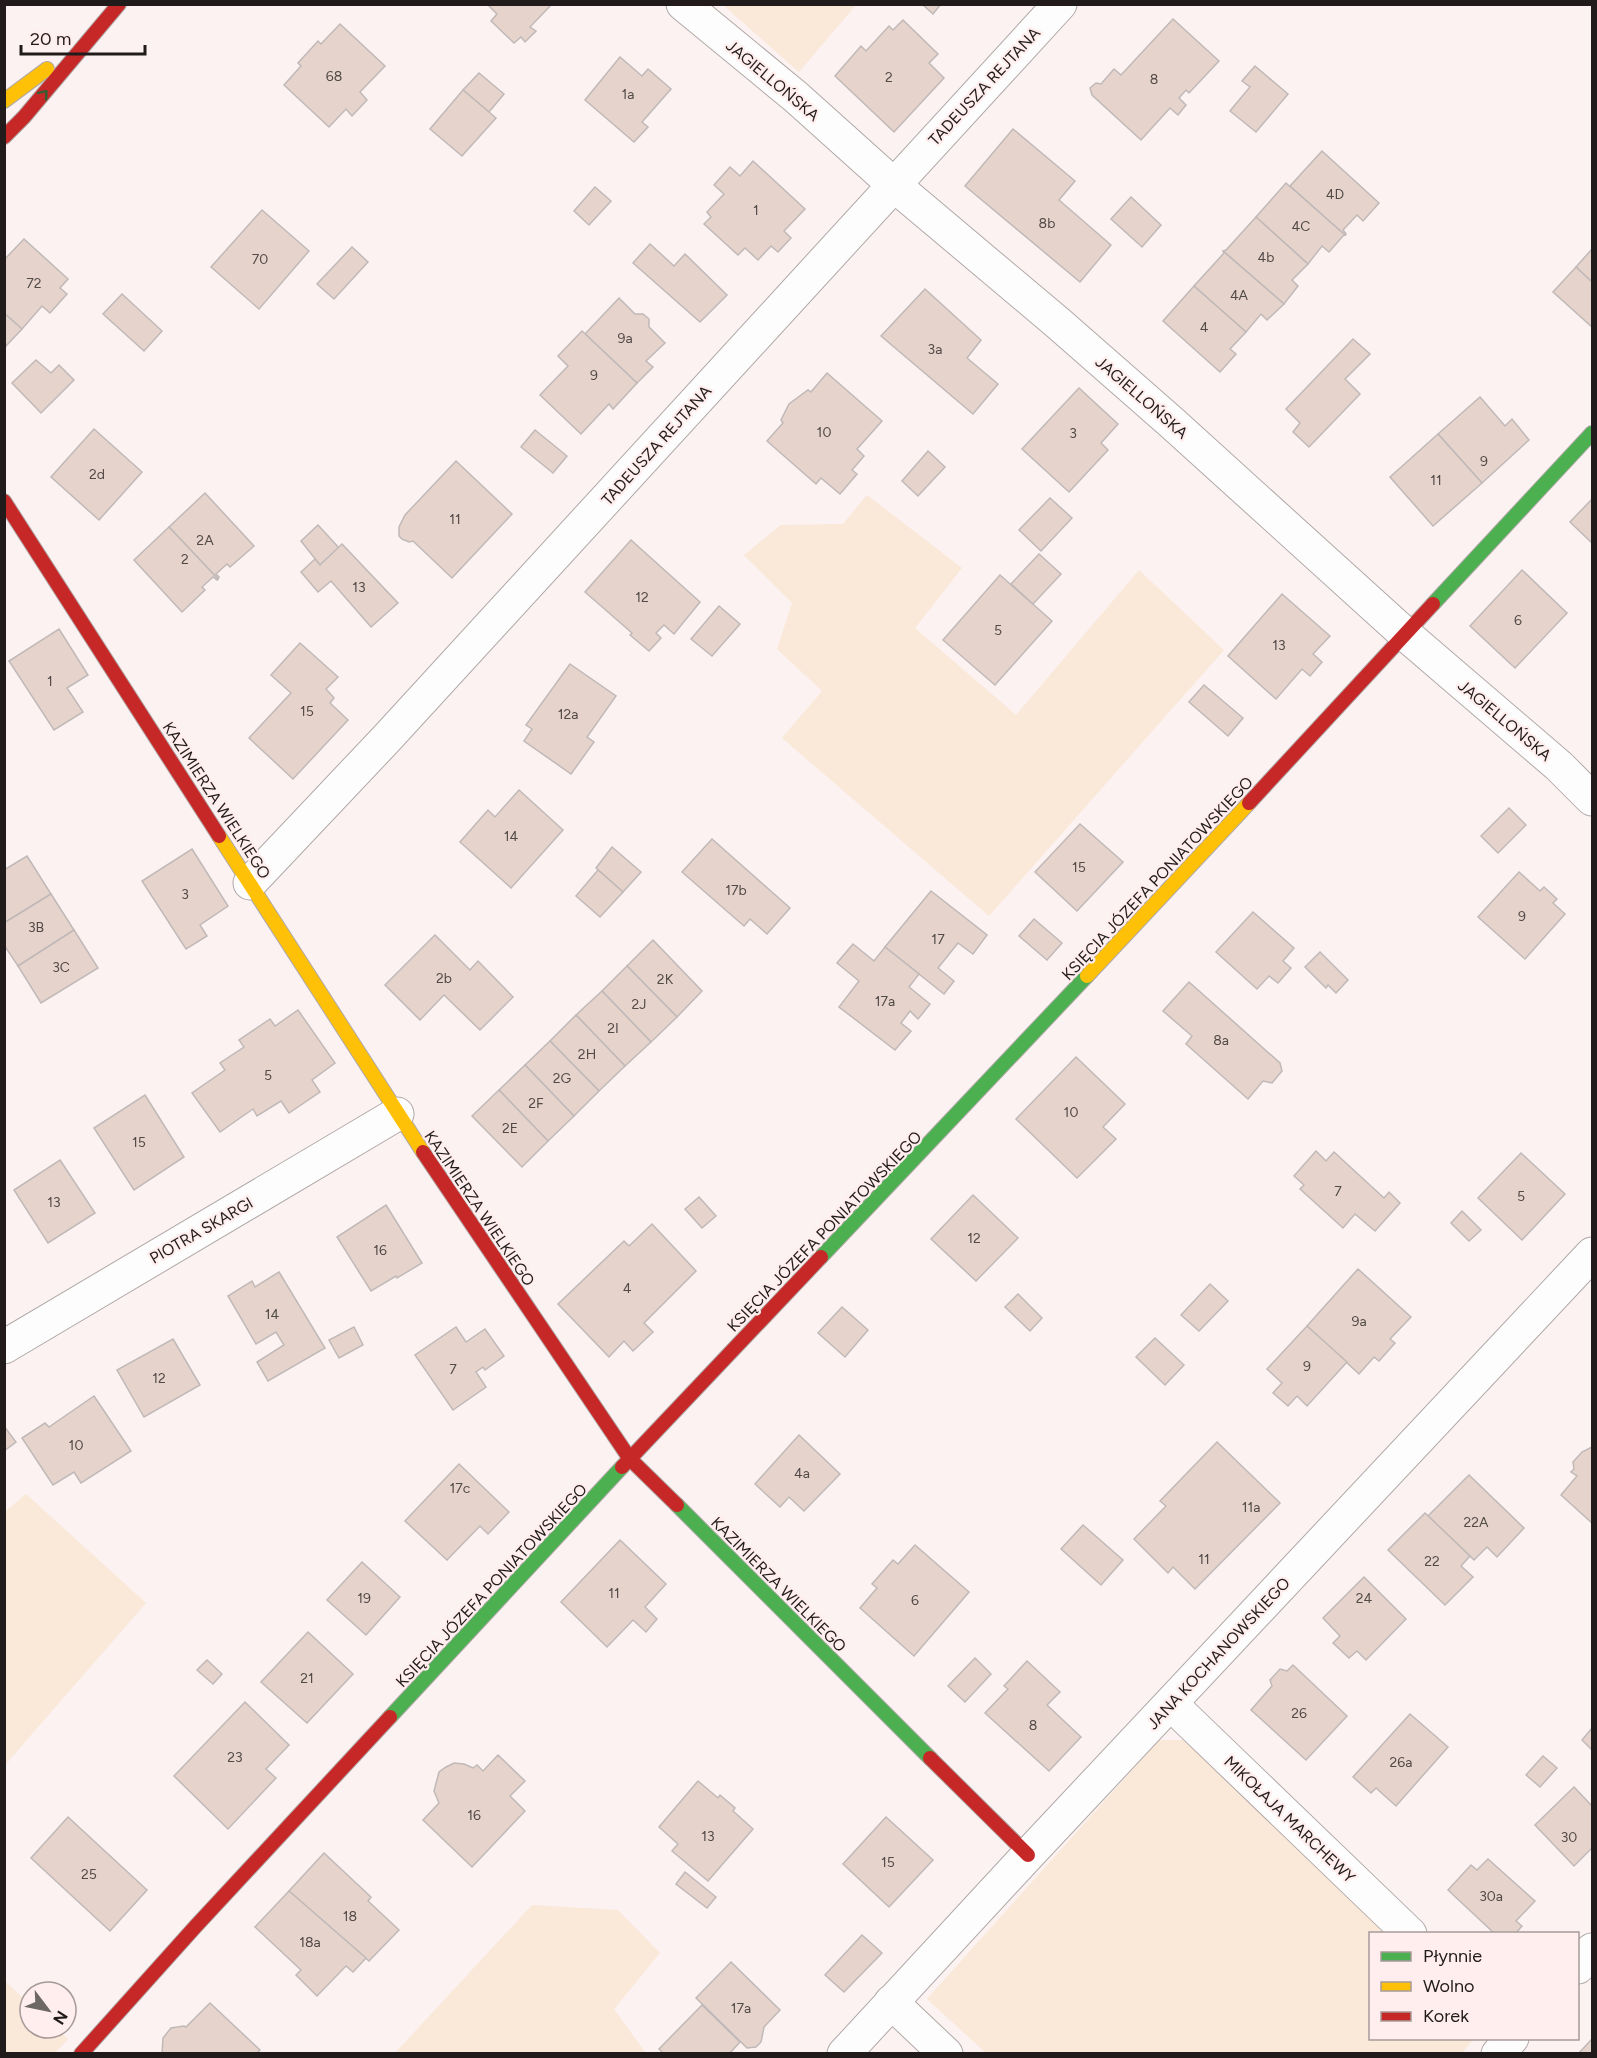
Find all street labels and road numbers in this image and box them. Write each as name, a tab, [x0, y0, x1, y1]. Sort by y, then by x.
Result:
street label: TADEUSZA REJTANA	[925, 23, 1044, 149]
street label: JAGIELLOŃSKA	[722, 36, 823, 125]
street label: JAGIELLOŃSKA	[1092, 352, 1192, 443]
street label: TADEUSZA REJTANA	[598, 381, 715, 509]
street label: JAGIELLOŃSKA	[1454, 676, 1555, 765]
street label: KAZIMIERZA WIELKIEGO	[159, 718, 274, 882]
street label: KSIĘCIA JÓZEFA PONIATOWSKIEGO	[1058, 773, 1257, 984]
street label: KAZIMIERZA WIELKIEGO	[420, 1127, 539, 1290]
street label: KSIĘCIA JÓZEFA PONIATOWSKIEGO	[723, 1127, 925, 1336]
street label: PIOTRA SKARGI	[146, 1193, 256, 1268]
street label: KSIĘCIA JÓZEFA PONIATOWSKIEGO	[392, 1480, 591, 1691]
street label: KAZIMIERZA WIELKIEGO	[707, 1513, 850, 1656]
street label: JANA KOCHANOWSKIEGO	[1143, 1573, 1294, 1733]
street label: MIKOŁAJA MARCHEWY	[1220, 1752, 1359, 1887]

